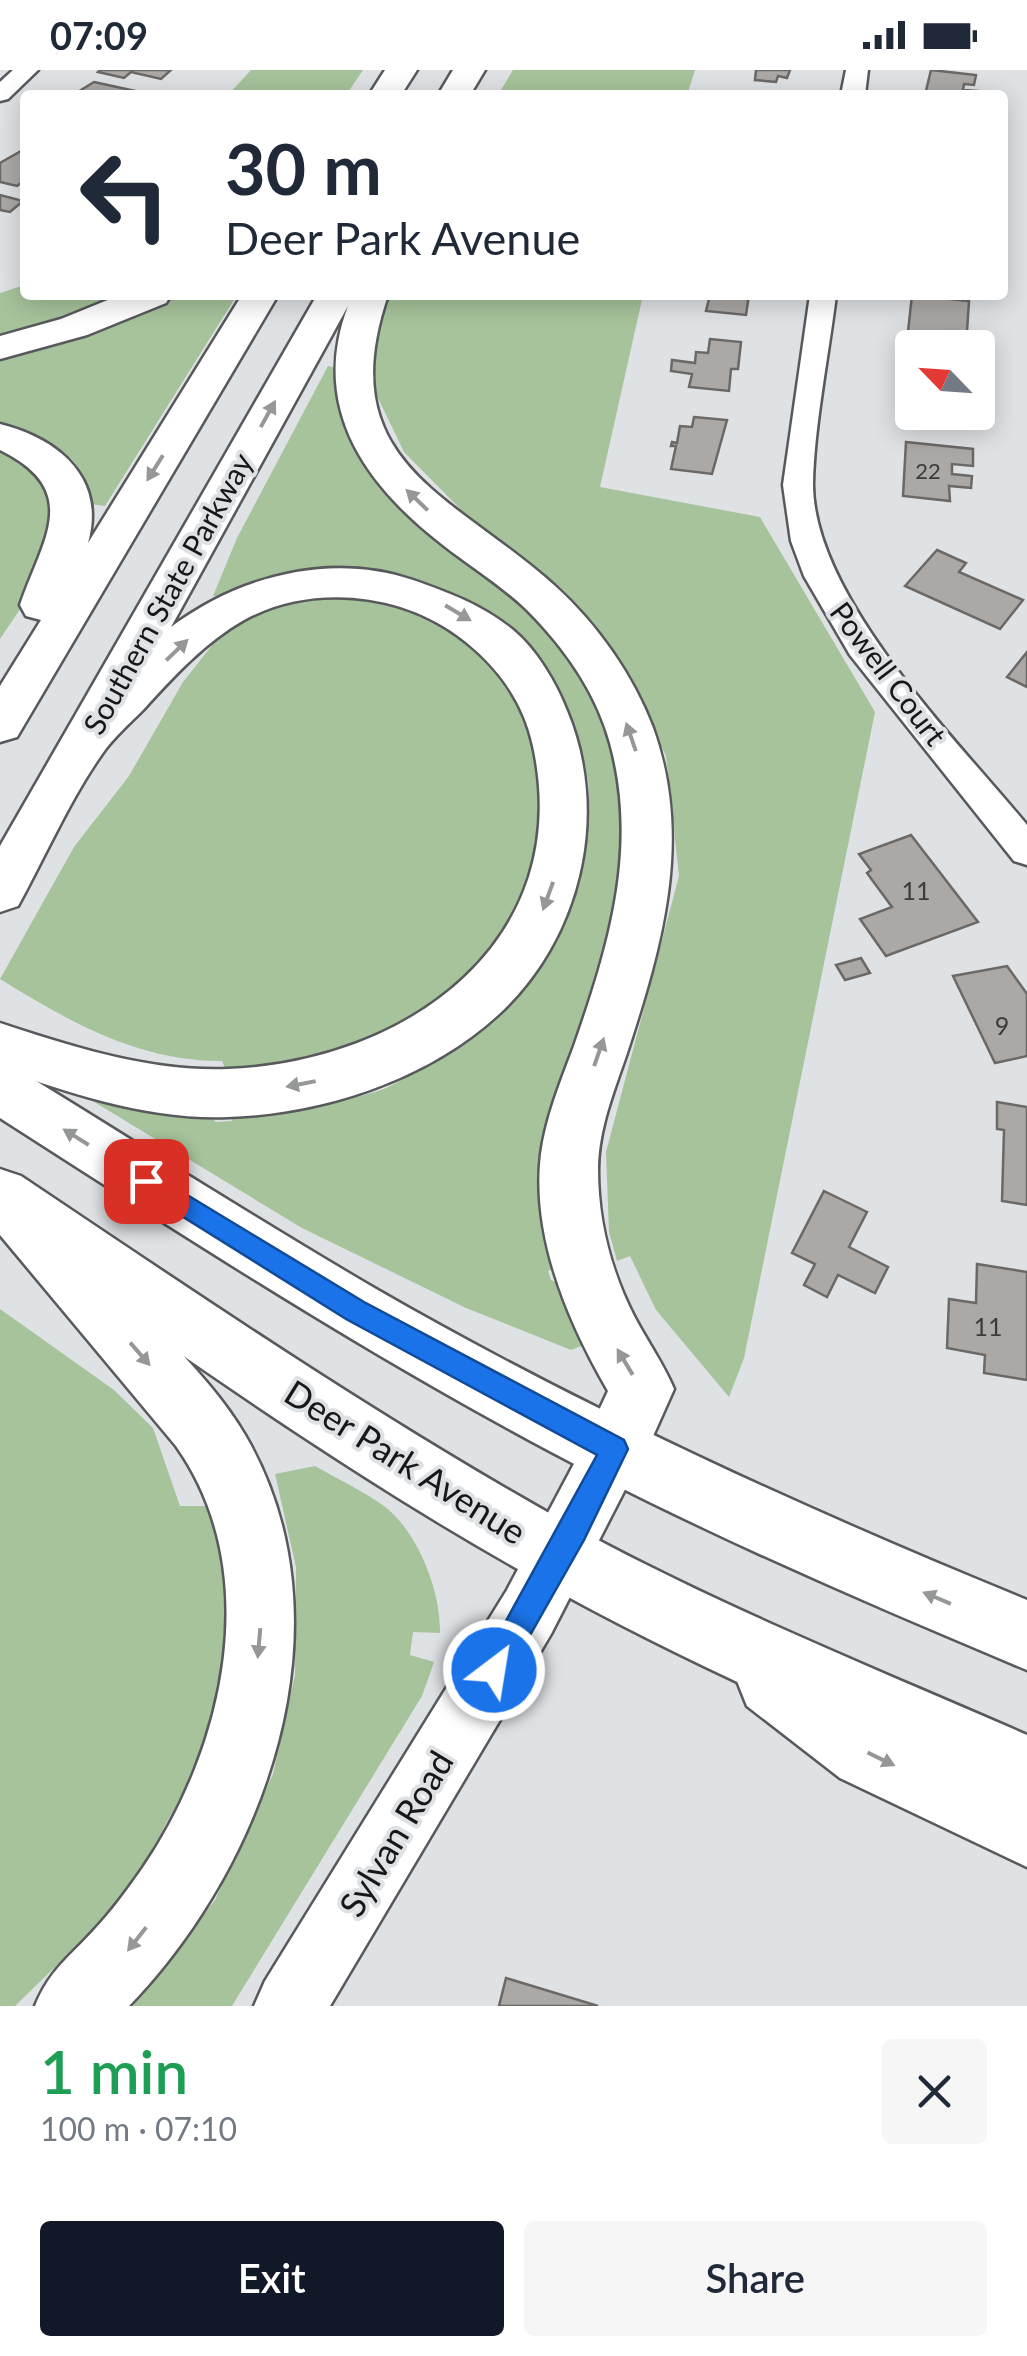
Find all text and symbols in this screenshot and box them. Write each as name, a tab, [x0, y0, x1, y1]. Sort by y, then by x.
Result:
text: 07:09	[50, 12, 148, 58]
text: 30 m	[225, 126, 382, 210]
icon: left	[60, 130, 190, 260]
text: Deer Park Avenue	[225, 211, 580, 265]
north arrow	[895, 330, 995, 430]
map controls	[895, 330, 995, 430]
one-way arrow	[259, 399, 276, 428]
street label: Southern State Parkway	[75, 446, 260, 740]
one-way arrow	[147, 454, 164, 482]
house number: 22	[915, 457, 941, 484]
one-way arrow	[406, 488, 430, 512]
street label: Powell Court	[823, 594, 955, 752]
one-way arrow	[444, 604, 472, 621]
one-way arrow	[165, 639, 189, 662]
one-way arrow	[623, 721, 638, 751]
house number: 11	[901, 875, 931, 905]
one-way arrow	[540, 882, 555, 912]
house number: 9	[995, 1010, 1009, 1040]
one-way arrow	[593, 1036, 608, 1066]
one-way arrow	[285, 1077, 316, 1092]
one-way arrow	[63, 1128, 90, 1147]
pin	[104, 1139, 189, 1224]
icon: arrive	[119, 1154, 174, 1209]
house number: 11	[973, 1311, 1003, 1341]
one-way arrow	[128, 1341, 150, 1366]
one-way arrow	[617, 1348, 634, 1376]
street label: Deer Park Avenue	[278, 1370, 534, 1552]
one-way arrow	[922, 1590, 952, 1606]
position arrow	[442, 1618, 546, 1722]
one-way arrow	[251, 1628, 267, 1659]
street label: Sylvan Road	[329, 1743, 461, 1923]
one-way arrow	[867, 1750, 896, 1767]
one-way arrow	[127, 1926, 148, 1951]
text: 1 min	[40, 2035, 188, 2107]
button: close	[882, 2039, 987, 2144]
text: 100 m · 07:10	[40, 2109, 237, 2148]
button: Exit	[40, 2221, 504, 2336]
button: Share	[524, 2221, 987, 2336]

